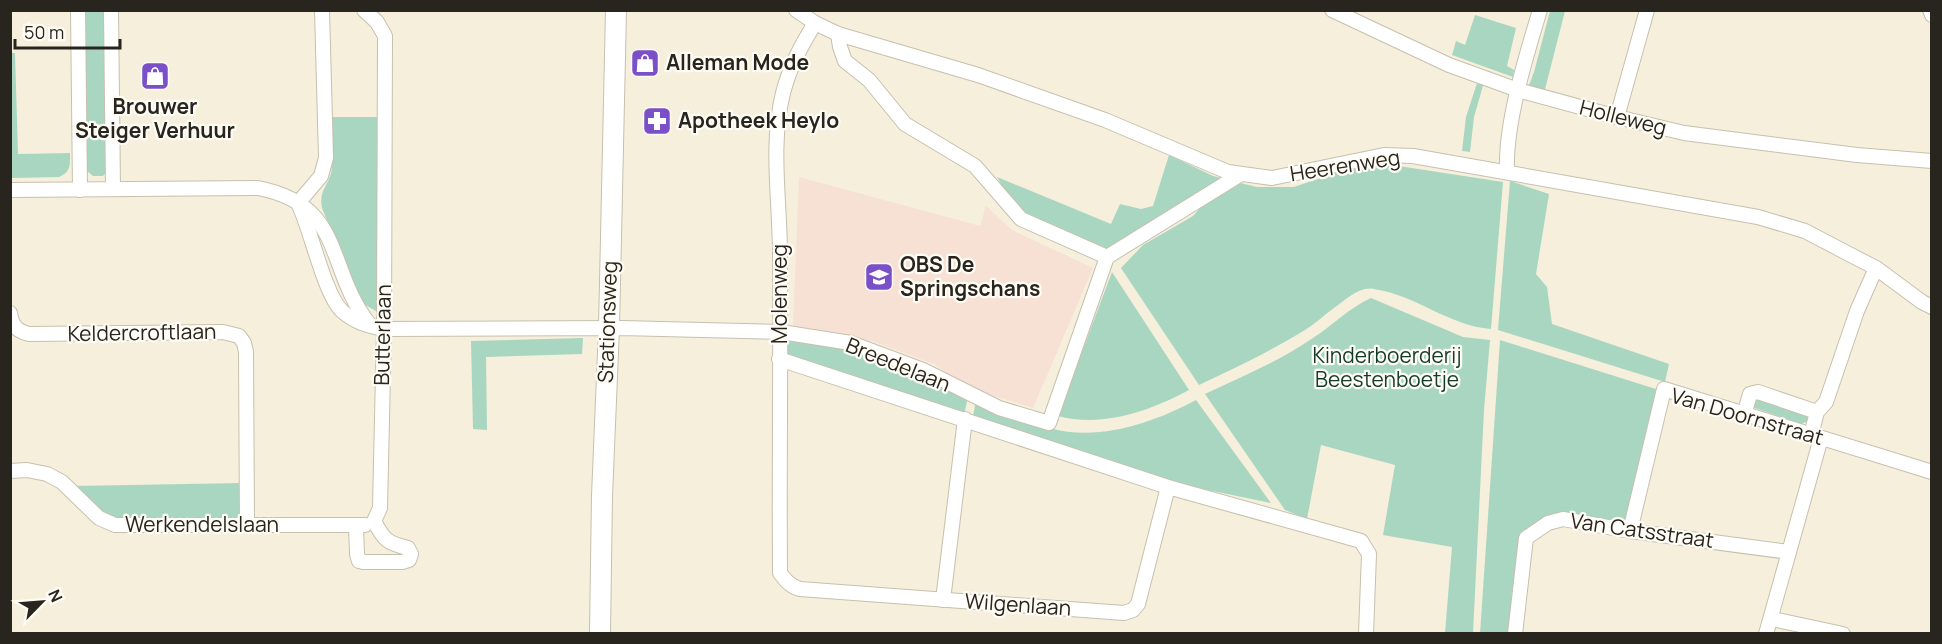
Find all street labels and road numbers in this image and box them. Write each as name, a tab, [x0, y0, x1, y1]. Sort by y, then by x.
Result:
street label: Holleweg	[1577, 93, 1670, 141]
street label: Heerenweg	[1288, 142, 1402, 188]
street label: Molenweg	[765, 244, 793, 344]
street label: Stationsweg	[591, 260, 623, 384]
street label: Butterlaan	[367, 284, 397, 386]
street label: Keldercroftlaan	[67, 317, 217, 347]
street label: Breedelaan	[842, 330, 955, 398]
street label: Van Doornstraat	[1668, 381, 1827, 451]
street label: Van Catsstraat	[1569, 506, 1716, 554]
street label: Werkendelslaan	[125, 510, 279, 538]
street label: Wilgenlaan	[964, 586, 1072, 622]

